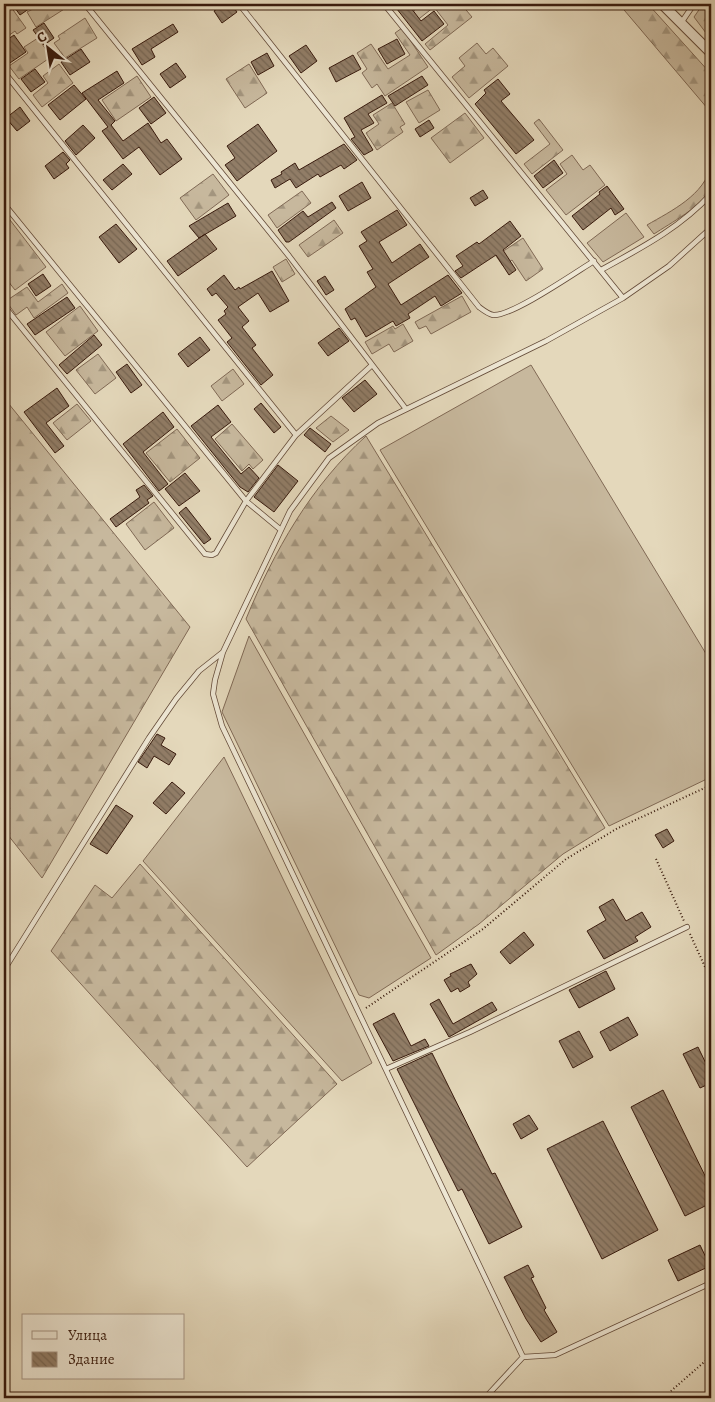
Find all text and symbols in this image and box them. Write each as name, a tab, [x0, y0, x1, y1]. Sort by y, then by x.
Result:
north arrow	[22, 22, 72, 72]
text: С	[33, 27, 51, 48]
legend	[22, 1314, 185, 1380]
text: Улица	[68, 1325, 107, 1345]
text: Здание	[68, 1349, 115, 1369]

